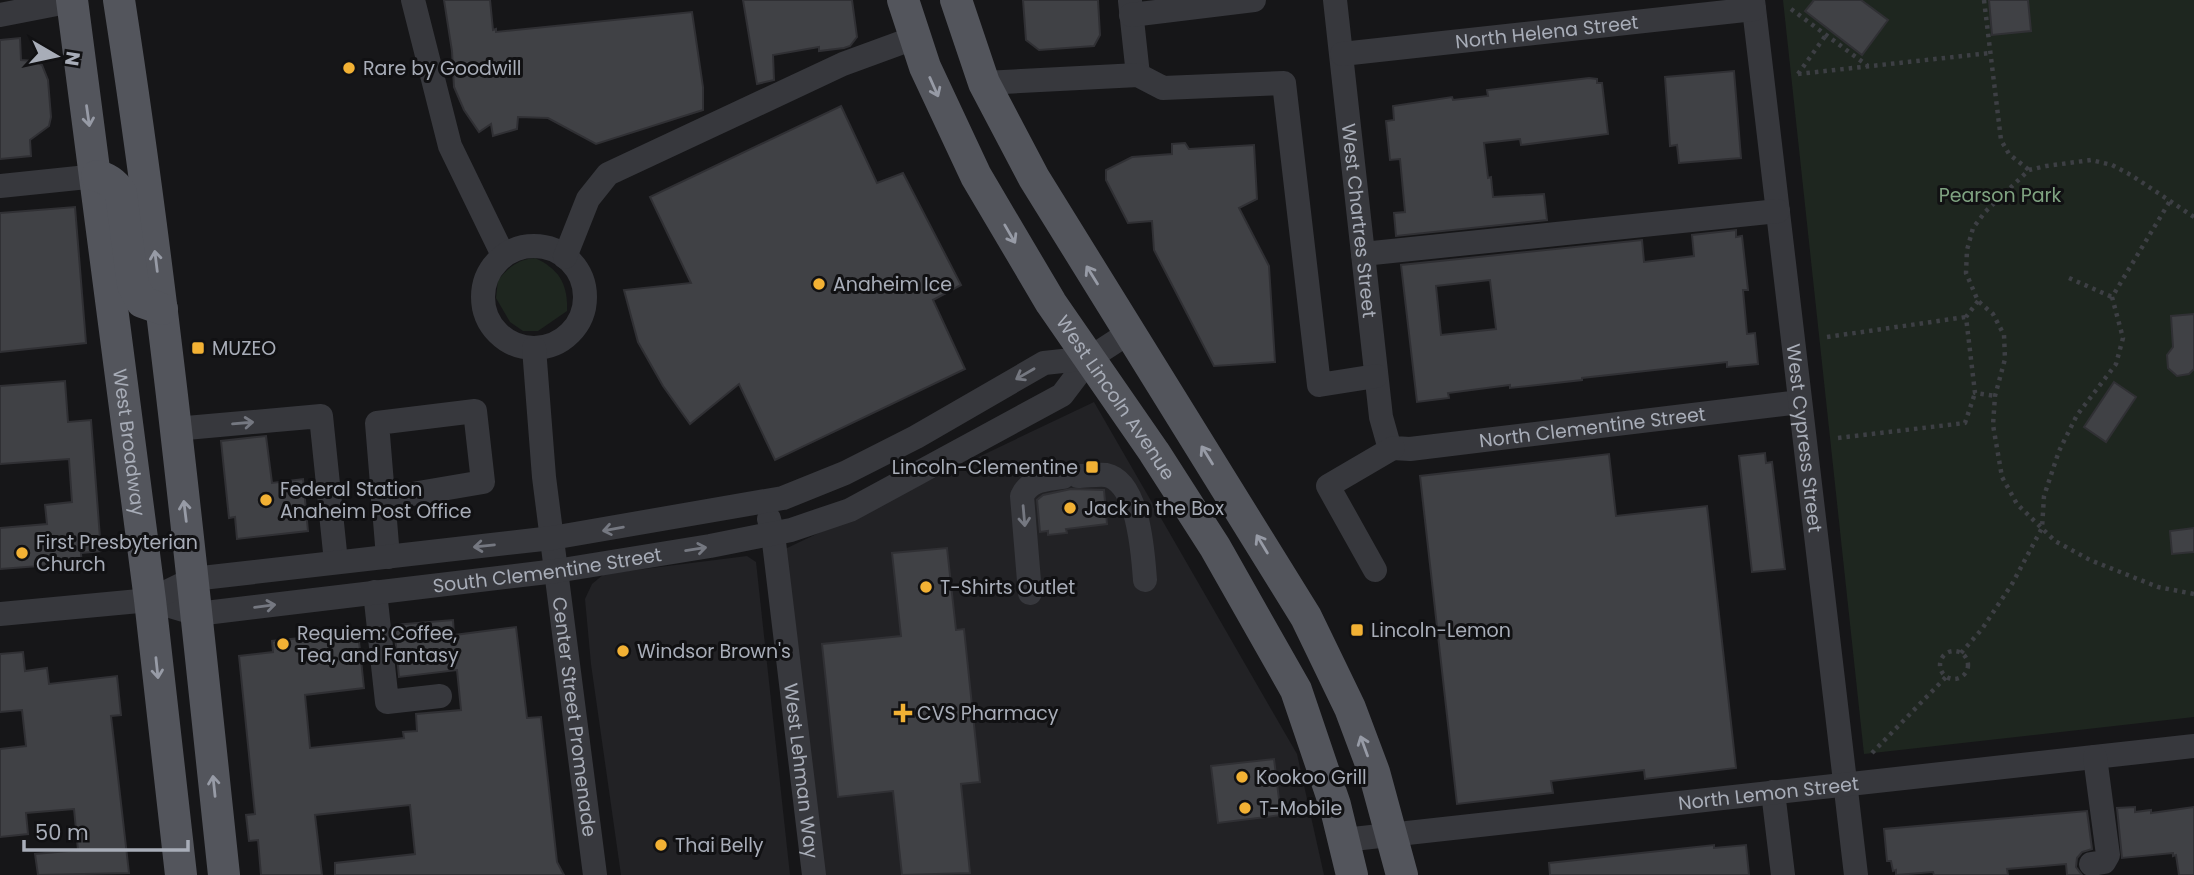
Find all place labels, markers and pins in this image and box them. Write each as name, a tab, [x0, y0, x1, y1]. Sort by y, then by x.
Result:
place label: Rare by Goodwill	[363, 55, 522, 82]
marker: Rare by Goodwill	[341, 60, 357, 76]
place label: Anaheim Ice	[833, 271, 952, 298]
marker: Anaheim Ice	[811, 276, 827, 292]
place label: MUZEO	[212, 335, 276, 362]
marker: MUZEO	[190, 340, 206, 356]
place label: Lincoln-Clementine	[892, 454, 1078, 481]
marker: Lincoln-Clementine	[1084, 459, 1100, 475]
place label: Federal Station Anaheim Post Office	[280, 476, 472, 525]
marker: Federal Station Anaheim Post Office	[258, 492, 274, 508]
place label: Jack in the Box	[1084, 495, 1224, 522]
marker: Jack in the Box	[1062, 500, 1078, 516]
place label: First Presbyterian Church	[36, 529, 198, 578]
marker: First Presbyterian Church	[14, 545, 30, 561]
place label: T-Shirts Outlet	[940, 574, 1075, 601]
marker: T-Shirts Outlet	[918, 579, 934, 595]
place label: Lincoln-Lemon	[1371, 617, 1511, 644]
place label: Requiem: Coffee, Tea, and Fantasy	[297, 620, 459, 669]
marker: Lincoln-Lemon	[1349, 622, 1365, 638]
marker: Requiem: Coffee, Tea, and Fantasy	[275, 636, 291, 652]
place label: Windsor Brown's	[637, 638, 791, 665]
marker: Windsor Brown's	[615, 643, 631, 659]
place label: CVS Pharmacy	[917, 700, 1059, 727]
marker: CVS Pharmacy	[895, 705, 911, 721]
place label: Kookoo Grill	[1256, 764, 1367, 791]
marker: Kookoo Grill	[1234, 769, 1250, 785]
place label: T-Mobile	[1259, 795, 1342, 822]
marker: T-Mobile	[1237, 800, 1253, 816]
place label: Thai Belly	[675, 832, 764, 859]
marker: Thai Belly	[653, 837, 669, 853]

